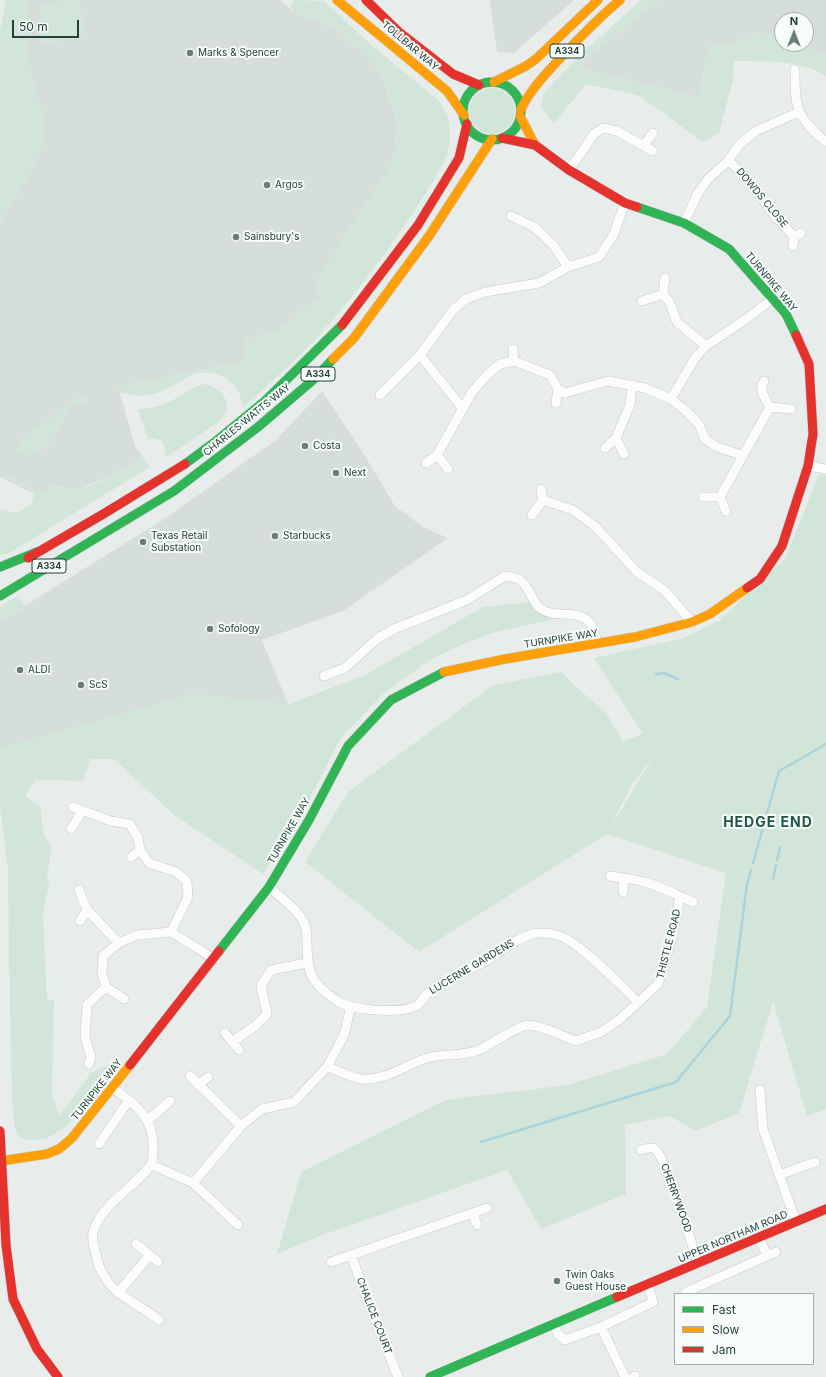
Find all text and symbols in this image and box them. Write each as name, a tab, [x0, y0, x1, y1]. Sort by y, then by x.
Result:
scale bar	[14, 12, 81, 38]
north arrow	[774, 12, 814, 52]
text: N	[790, 14, 798, 28]
text: 50 m	[19, 19, 48, 34]
street label: TOLLBAR WAY	[379, 19, 441, 73]
road number: A334	[550, 44, 584, 58]
place label: Marks & Spencer	[198, 47, 279, 59]
marker: Marks & Spencer	[185, 48, 195, 58]
street label: DOWDS CLOSE	[734, 166, 790, 230]
place label: Argos	[275, 179, 303, 191]
marker: Argos	[262, 180, 272, 190]
place label: Sainsbury's	[244, 231, 299, 243]
marker: Sainsbury's	[231, 232, 241, 242]
street label: TURNPIKE WAY	[742, 250, 800, 314]
road number: A334	[301, 367, 335, 381]
street label: CHARLES WATTS WAY	[201, 381, 293, 459]
place label: Costa	[313, 440, 341, 452]
marker: Costa	[300, 441, 310, 451]
place label: Next	[344, 467, 366, 479]
marker: Next	[331, 468, 341, 478]
place label: Texas Retail Substation	[151, 530, 207, 554]
place label: Starbucks	[283, 530, 331, 542]
marker: Starbucks	[270, 531, 280, 541]
marker: Texas Retail Substation	[138, 537, 148, 547]
road number: A334	[32, 559, 66, 573]
place label: Sofology	[218, 623, 260, 635]
marker: Sofology	[205, 624, 215, 634]
street label: TURNPIKE WAY	[523, 627, 599, 651]
place label: ALDI	[28, 664, 50, 676]
marker: ALDI	[15, 665, 25, 675]
place label: ScS	[89, 679, 108, 691]
marker: ScS	[76, 680, 86, 690]
street label: TURNPIKE WAY	[265, 796, 313, 866]
district label: HEDGE END	[723, 815, 813, 831]
street label: THISTLE ROAD	[654, 908, 684, 980]
street label: LUCERNE GARDENS	[427, 937, 517, 997]
street label: TURNPIKE WAY	[69, 1057, 125, 1123]
street label: CHERRYWOOD	[658, 1162, 694, 1234]
street label: UPPER NORTHAM ROAD	[677, 1209, 789, 1265]
place label: Twin Oaks Guest House	[565, 1269, 626, 1292]
street label: CHALICE COURT	[354, 1276, 394, 1356]
marker: Twin Oaks Guest House	[552, 1276, 562, 1286]
legend	[674, 1293, 814, 1365]
text: Fast	[712, 1302, 736, 1317]
text: Slow	[712, 1322, 739, 1337]
text: Jam	[712, 1342, 736, 1357]

